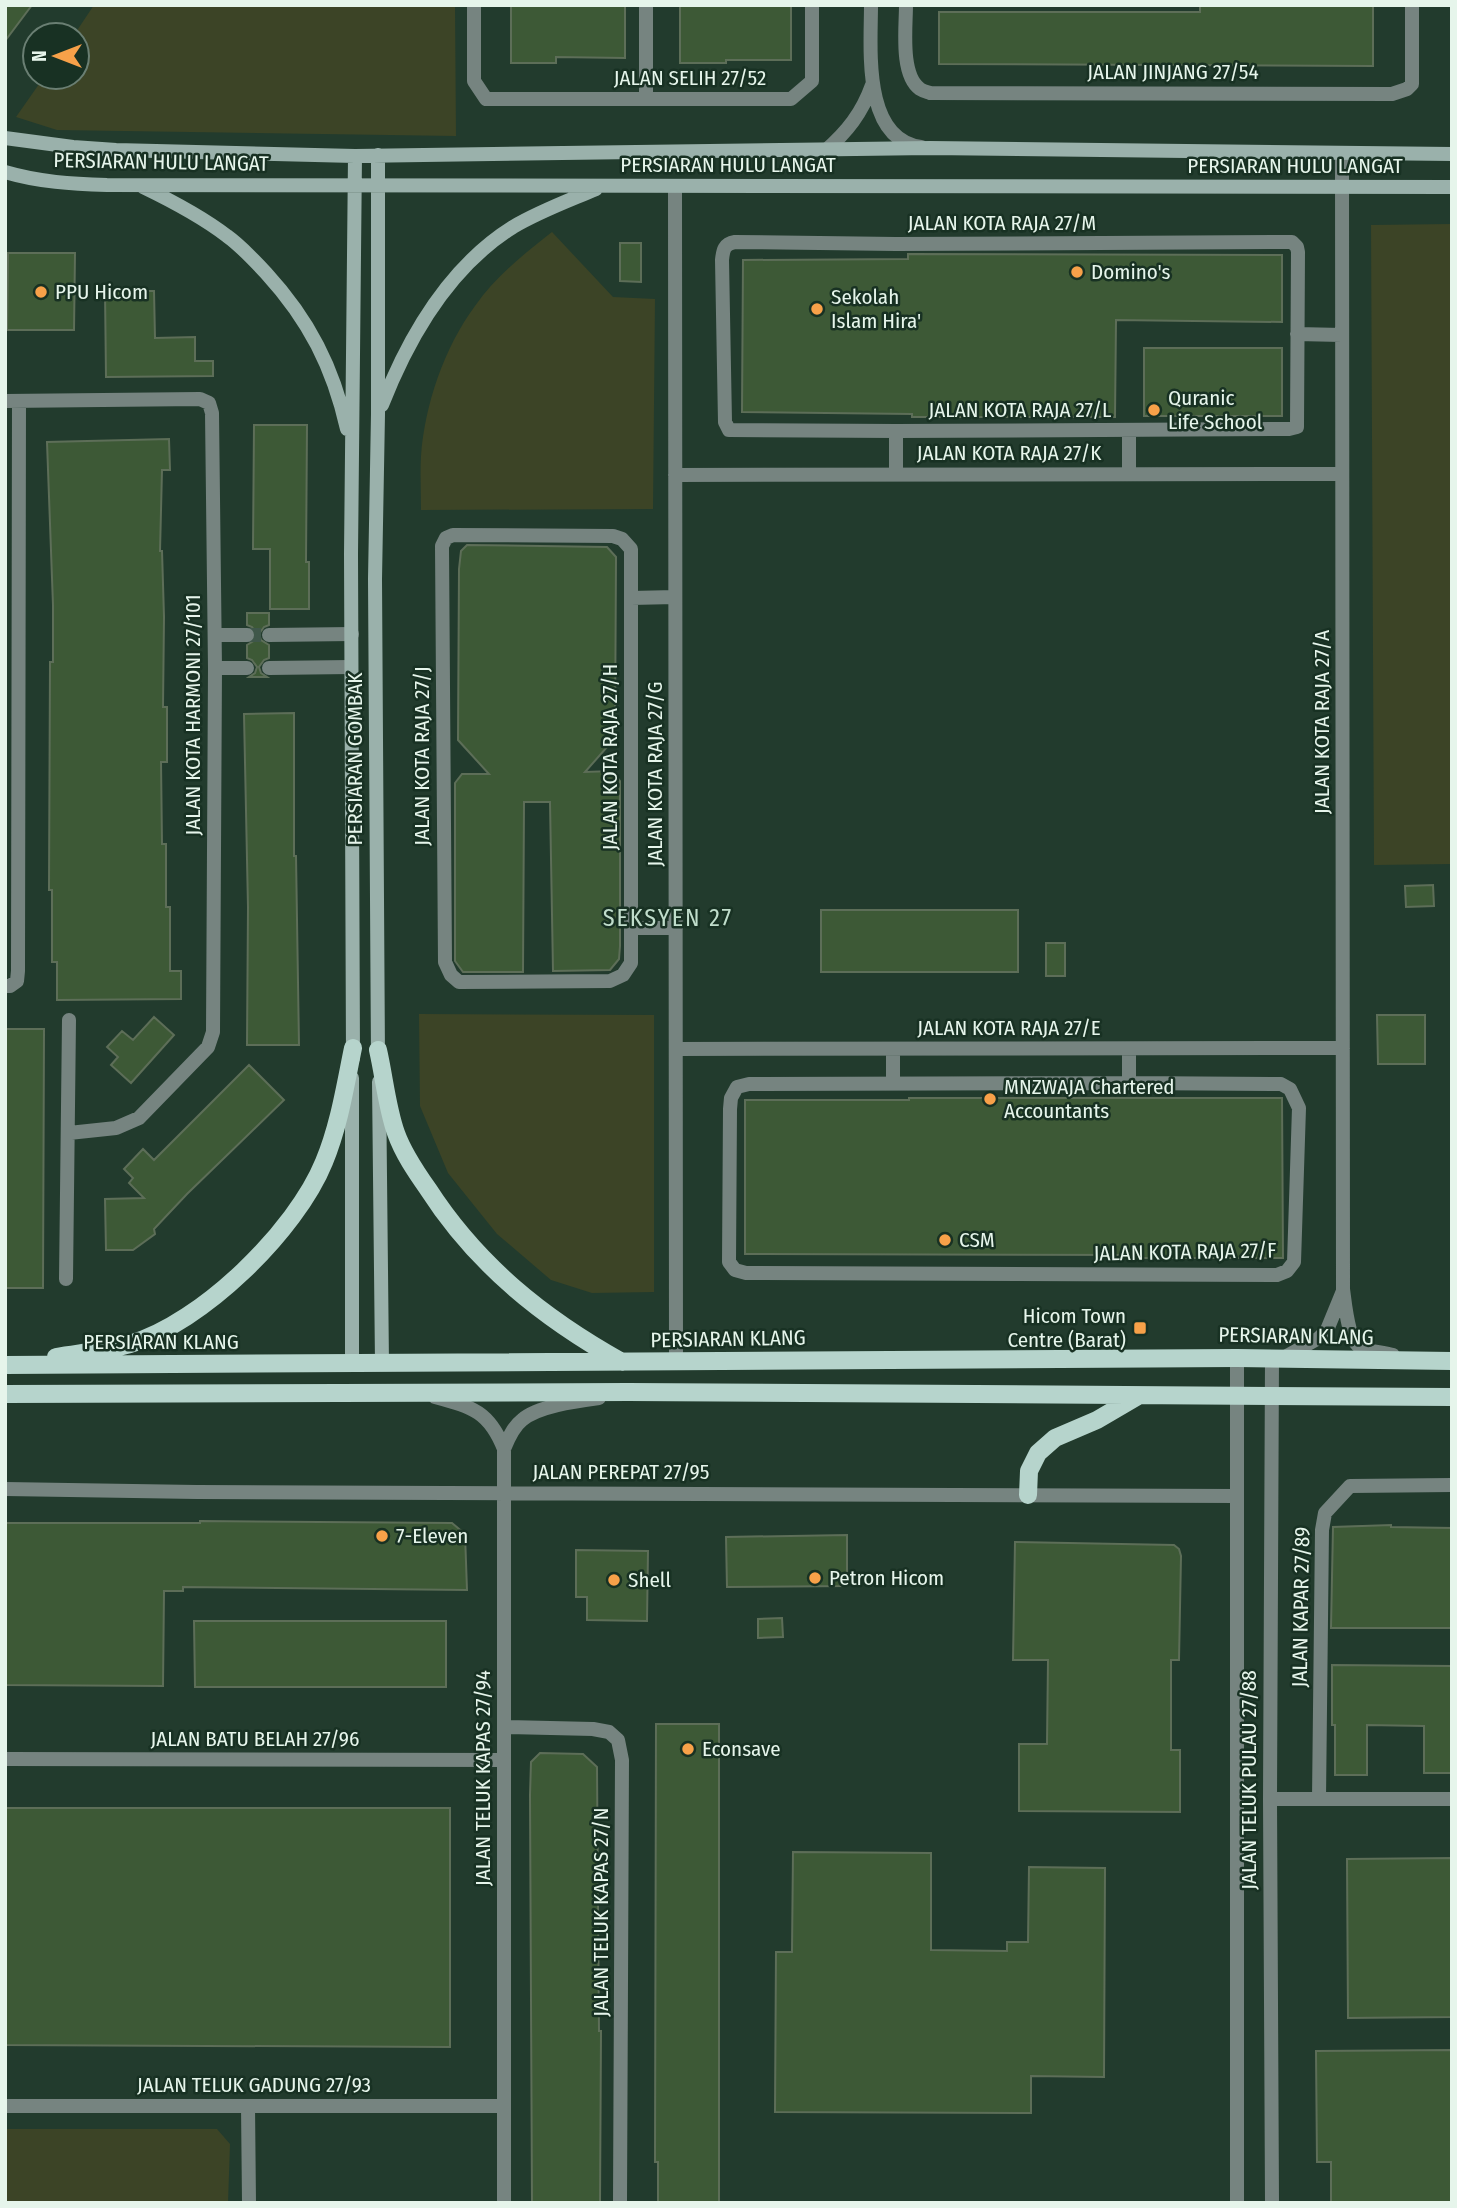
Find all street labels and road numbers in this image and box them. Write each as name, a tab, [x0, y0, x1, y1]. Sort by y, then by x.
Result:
street label: JALAN JINJANG 27/54	[1087, 59, 1259, 85]
street label: JALAN SELIH 27/52	[614, 65, 766, 91]
street label: PERSIARAN HULU LANGAT	[53, 147, 269, 177]
street label: PERSIARAN HULU LANGAT	[620, 152, 836, 178]
street label: PERSIARAN HULU LANGAT	[1187, 153, 1403, 179]
street label: JALAN KOTA RAJA 27/M	[908, 210, 1096, 236]
street label: JALAN KOTA RAJA 27/L	[929, 397, 1112, 423]
street label: JALAN KOTA RAJA 27/K	[917, 440, 1102, 466]
street label: JALAN KOTA HARMONI 27/101	[180, 594, 206, 836]
street label: JALAN KOTA RAJA 27/A	[1309, 630, 1335, 814]
street label: JALAN KOTA RAJA 27/H	[597, 664, 623, 850]
street label: JALAN KOTA RAJA 27/J	[409, 666, 435, 846]
street label: PERSIARAN GOMBAK	[342, 672, 368, 845]
street label: JALAN KOTA RAJA 27/G	[642, 681, 668, 867]
street label: JALAN KOTA RAJA 27/E	[917, 1015, 1101, 1041]
street label: JALAN KOTA RAJA 27/F	[1093, 1237, 1277, 1267]
street label: PERSIARAN KLANG	[1218, 1322, 1374, 1350]
street label: PERSIARAN KLANG	[650, 1325, 806, 1353]
street label: PERSIARAN KLANG	[83, 1329, 239, 1355]
street label: JALAN PEREPAT 27/95	[533, 1459, 709, 1485]
street label: JALAN KAPAR 27/89	[1287, 1526, 1315, 1688]
street label: JALAN TELUK KAPAS 27/94	[470, 1670, 496, 1886]
street label: JALAN TELUK PULAU 27/88	[1236, 1670, 1262, 1890]
street label: JALAN BATU BELAH 27/96	[151, 1726, 359, 1752]
street label: JALAN TELUK KAPAS 27/N	[588, 1807, 614, 2017]
street label: JALAN TELUK GADUNG 27/93	[137, 2072, 371, 2098]

